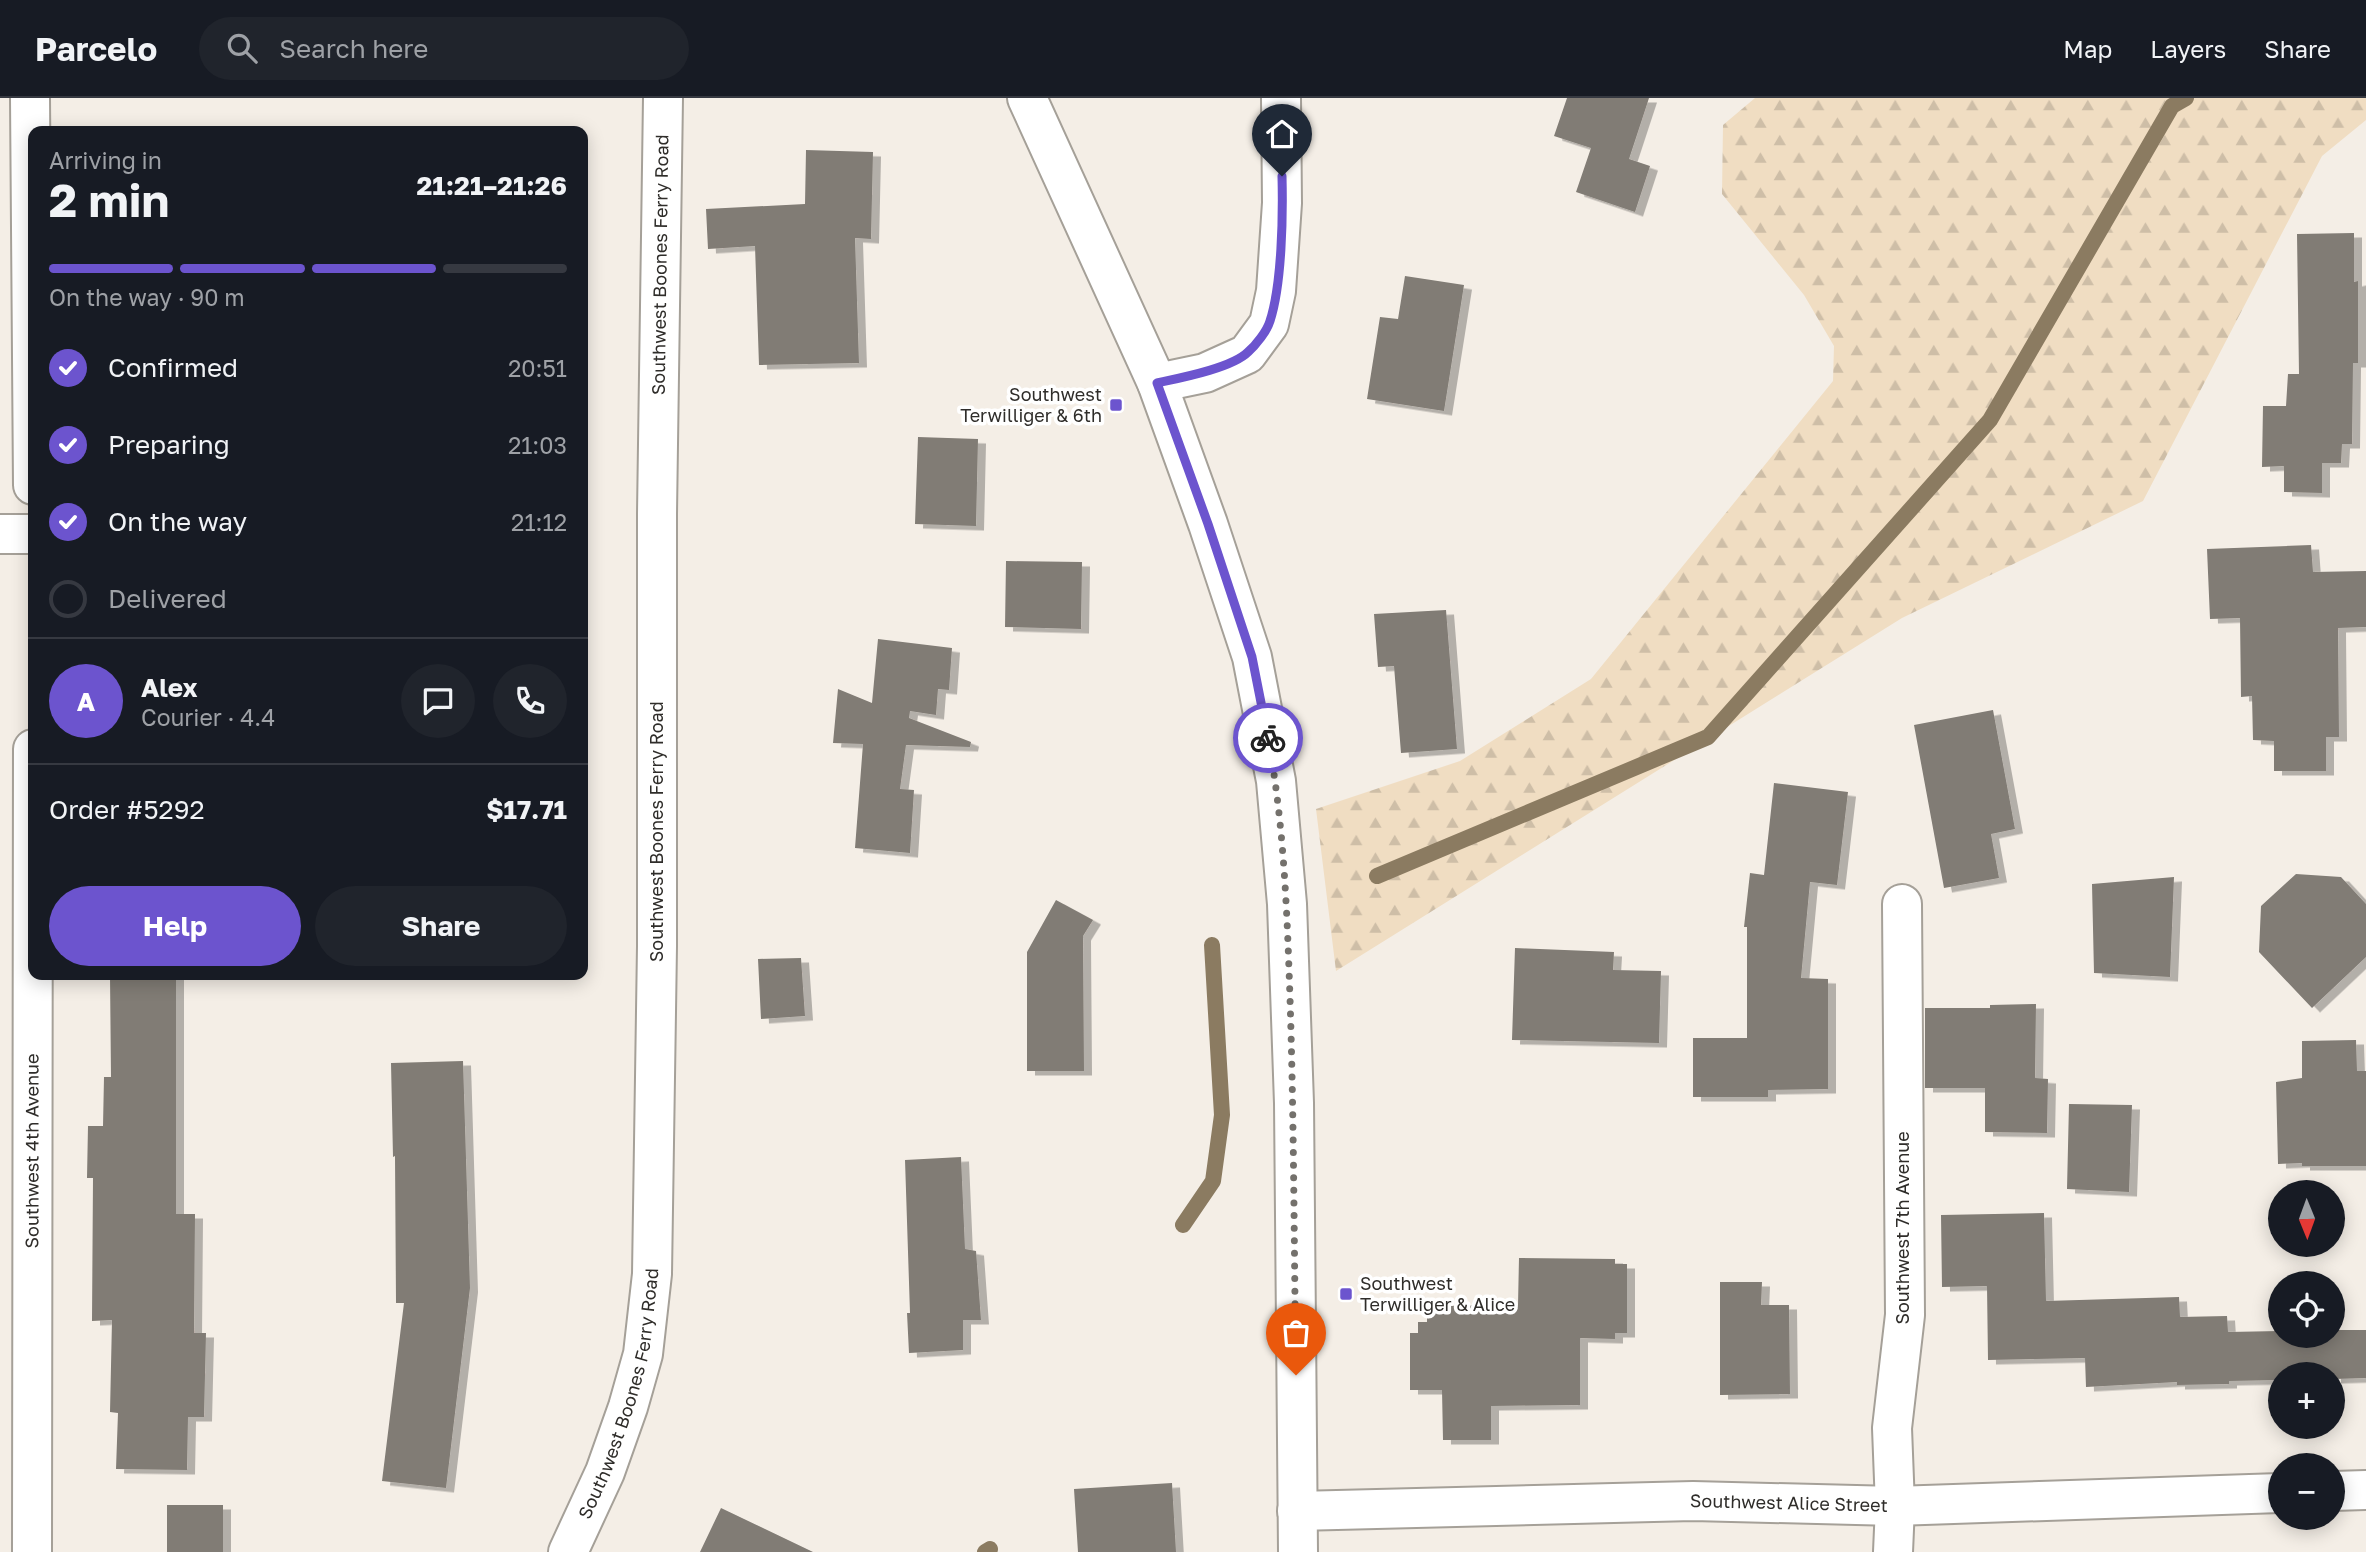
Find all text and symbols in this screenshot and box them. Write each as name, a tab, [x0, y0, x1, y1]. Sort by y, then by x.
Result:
search box	[199, 17, 689, 80]
text: Parcelo	[35, 29, 157, 68]
icon: search	[223, 29, 261, 67]
text: Search here	[279, 33, 428, 64]
text: Map	[2063, 34, 2112, 63]
text: Layers	[2150, 34, 2226, 63]
text: Share	[2264, 34, 2331, 63]
pin	[1252, 104, 1312, 176]
icon: home	[1263, 115, 1301, 153]
street label: Southwest Boones Ferry Road	[647, 134, 672, 395]
text: Arriving in	[49, 146, 162, 174]
text: 21:21–21:26	[416, 170, 567, 201]
text: 2 min	[49, 172, 169, 227]
text: On the way · 90 m	[49, 283, 245, 311]
icon: check	[49, 349, 87, 387]
text: Confirmed	[108, 352, 238, 383]
text: 20:51	[508, 354, 567, 382]
place label: Southwest Terwilliger & 6th	[960, 383, 1102, 426]
marker: Southwest Terwilliger & 6th	[1108, 397, 1124, 413]
icon: check	[49, 426, 87, 464]
text: Preparing	[108, 429, 230, 460]
text: 21:03	[508, 431, 567, 459]
icon: check	[49, 503, 87, 541]
text: On the way	[108, 506, 247, 537]
text: 21:12	[511, 508, 567, 536]
text: Delivered	[108, 583, 227, 614]
button: chat	[401, 664, 475, 738]
button: phone	[493, 664, 567, 738]
text: Alex	[141, 672, 198, 703]
text: A	[77, 686, 95, 717]
street label: Southwest Boones Ferry Road	[645, 701, 667, 962]
text: Courier · 4.4	[141, 703, 275, 731]
courier	[1233, 703, 1303, 773]
icon: bike	[1249, 719, 1287, 757]
text: Order #5292	[49, 794, 204, 825]
text: $17.71	[486, 794, 567, 825]
button: Help	[49, 886, 301, 966]
button: Share	[315, 886, 567, 966]
street label: Southwest 4th Avenue	[20, 1054, 43, 1248]
street label: Southwest 7th Avenue	[1891, 1131, 1913, 1325]
north arrow	[2268, 1180, 2345, 1256]
map controls	[2268, 1180, 2345, 1530]
street label: Southwest Boones Ferry Road	[573, 1268, 662, 1522]
button: locate	[2268, 1271, 2345, 1348]
place label: Southwest Terwilliger & Alice	[1360, 1272, 1515, 1315]
marker: Southwest Terwilliger & Alice	[1338, 1286, 1354, 1302]
pin	[1266, 1303, 1326, 1375]
icon: bag	[1277, 1314, 1315, 1352]
button: +	[2268, 1362, 2345, 1439]
button: −	[2268, 1453, 2345, 1530]
street label: Southwest Alice Street	[1690, 1489, 1888, 1516]

